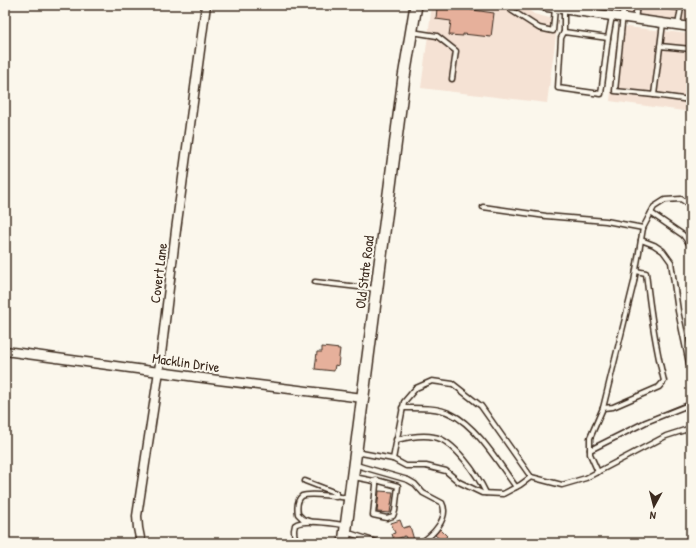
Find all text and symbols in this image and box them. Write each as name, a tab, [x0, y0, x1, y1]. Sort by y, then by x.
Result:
street label: Old State Road	[350, 234, 378, 310]
street label: Covert Lane	[145, 241, 171, 304]
street label: Macklin Drive	[151, 348, 221, 376]
north arrow	[634, 486, 674, 526]
text: N	[649, 509, 657, 523]

